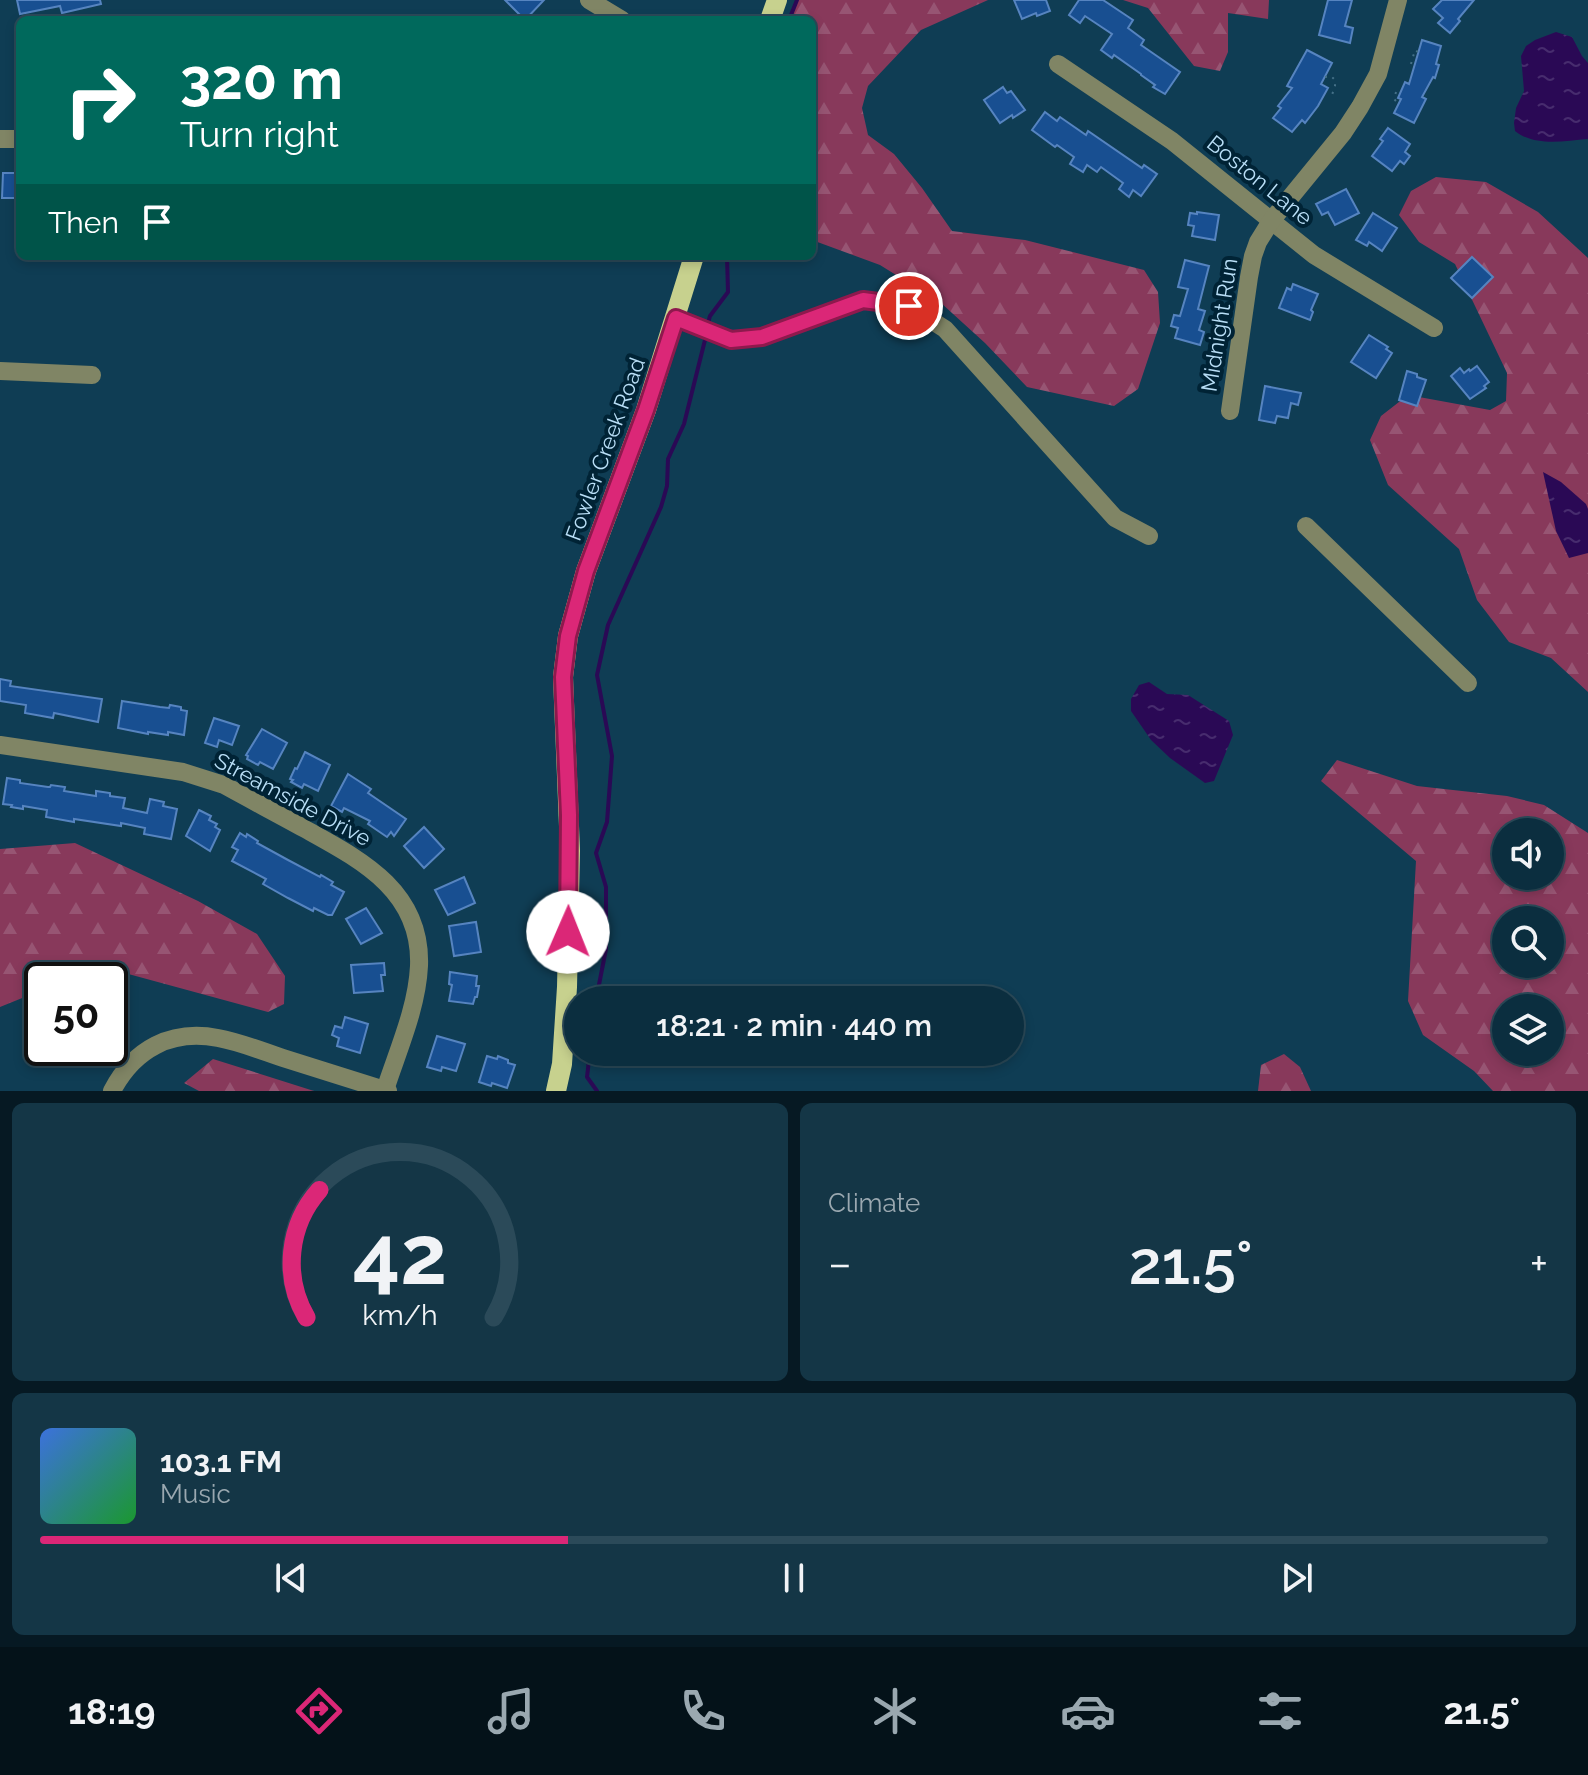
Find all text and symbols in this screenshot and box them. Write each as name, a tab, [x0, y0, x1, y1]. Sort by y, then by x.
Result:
text: 320 m	[180, 46, 343, 112]
icon: right	[48, 48, 152, 152]
text: Turn right	[180, 113, 339, 155]
street label: Boston Lane	[1202, 130, 1318, 230]
icon: arrive	[135, 200, 179, 244]
text: Then	[48, 205, 119, 240]
street label: Midnight Run	[1196, 256, 1242, 394]
pin	[875, 272, 943, 340]
icon: arrive	[887, 284, 931, 328]
street label: Fowler Creek Road	[560, 354, 650, 544]
street label: Streamside Drive	[210, 747, 376, 851]
map controls	[1492, 818, 1564, 1066]
button: sound	[1492, 818, 1564, 890]
position arrow	[526, 890, 610, 974]
button: search	[1492, 906, 1564, 978]
speed limit sign: 50	[24, 962, 128, 1066]
button: layers	[1492, 994, 1564, 1066]
text: 18:21 · 2 min · 440 m	[656, 1008, 932, 1043]
text: Climate	[828, 1188, 920, 1218]
text: 42	[353, 1206, 447, 1303]
text: 21.5°	[1129, 1228, 1253, 1298]
text: −	[828, 1238, 852, 1289]
text: +	[1530, 1238, 1548, 1289]
text: km/h	[362, 1298, 438, 1332]
text: 103.1 FM	[160, 1444, 282, 1479]
text: Music	[160, 1479, 231, 1509]
icon: previous	[269, 1556, 313, 1600]
icon: pause	[772, 1556, 816, 1600]
icon: next	[1275, 1556, 1319, 1600]
icon: directions	[291, 1683, 347, 1739]
icon: music	[483, 1683, 539, 1739]
icon: phone	[675, 1683, 731, 1739]
icon: climate	[867, 1683, 923, 1739]
icon: car	[1060, 1683, 1116, 1739]
icon: filters	[1252, 1683, 1308, 1739]
text: 18:19	[68, 1690, 155, 1732]
text: 21.5°	[1444, 1690, 1520, 1732]

